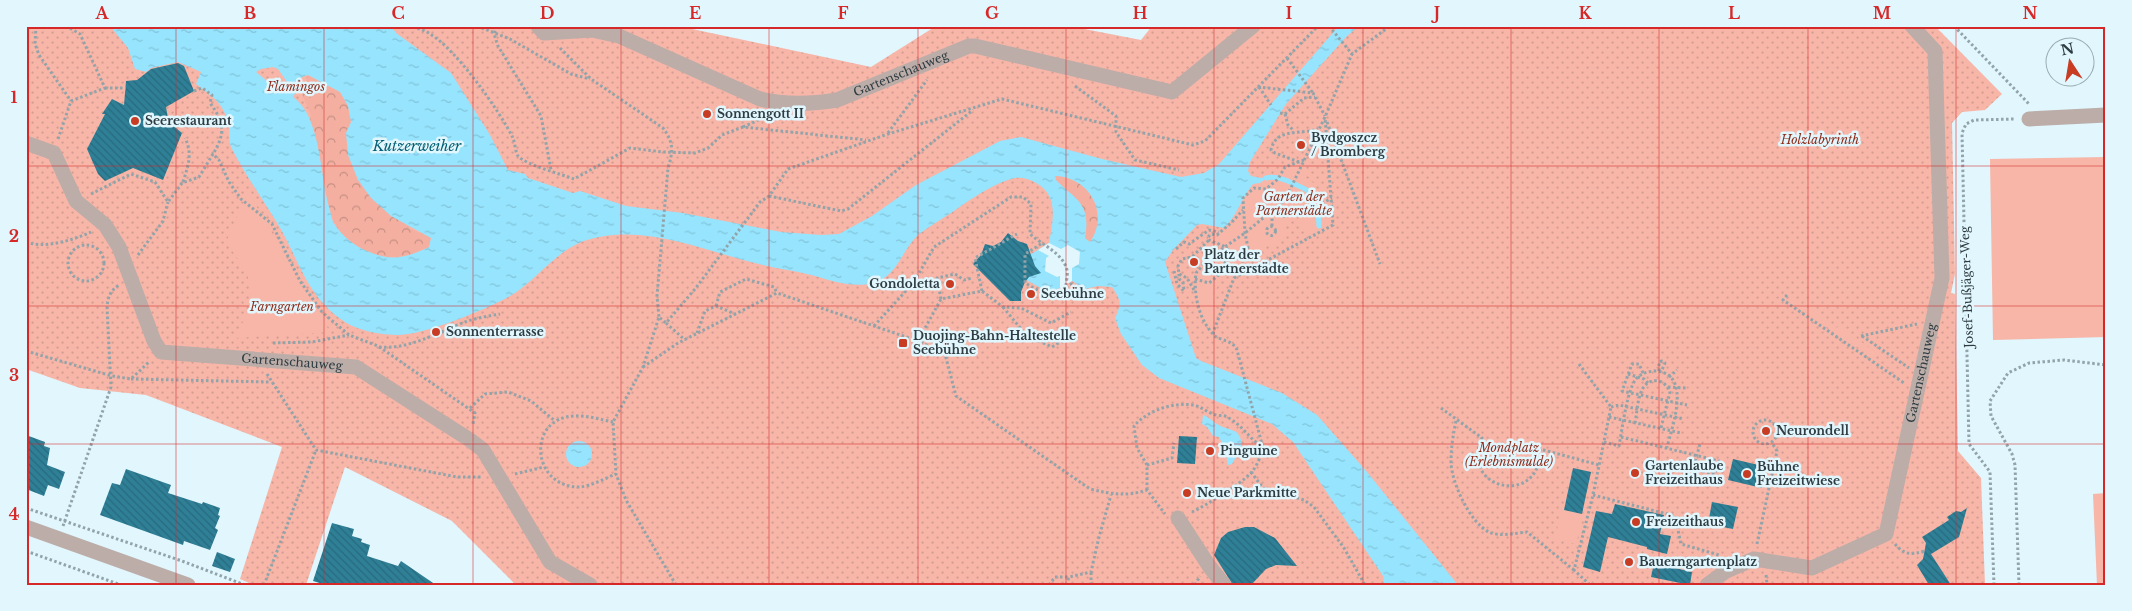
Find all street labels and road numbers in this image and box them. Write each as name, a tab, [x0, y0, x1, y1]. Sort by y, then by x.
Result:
street label: Gartenschauweg	[851, 47, 951, 100]
street label: Josef-Bußjäger-Weg	[1957, 225, 1976, 350]
street label: Gartenschauweg	[1903, 321, 1939, 424]
street label: Gartenschauweg	[241, 350, 344, 373]

